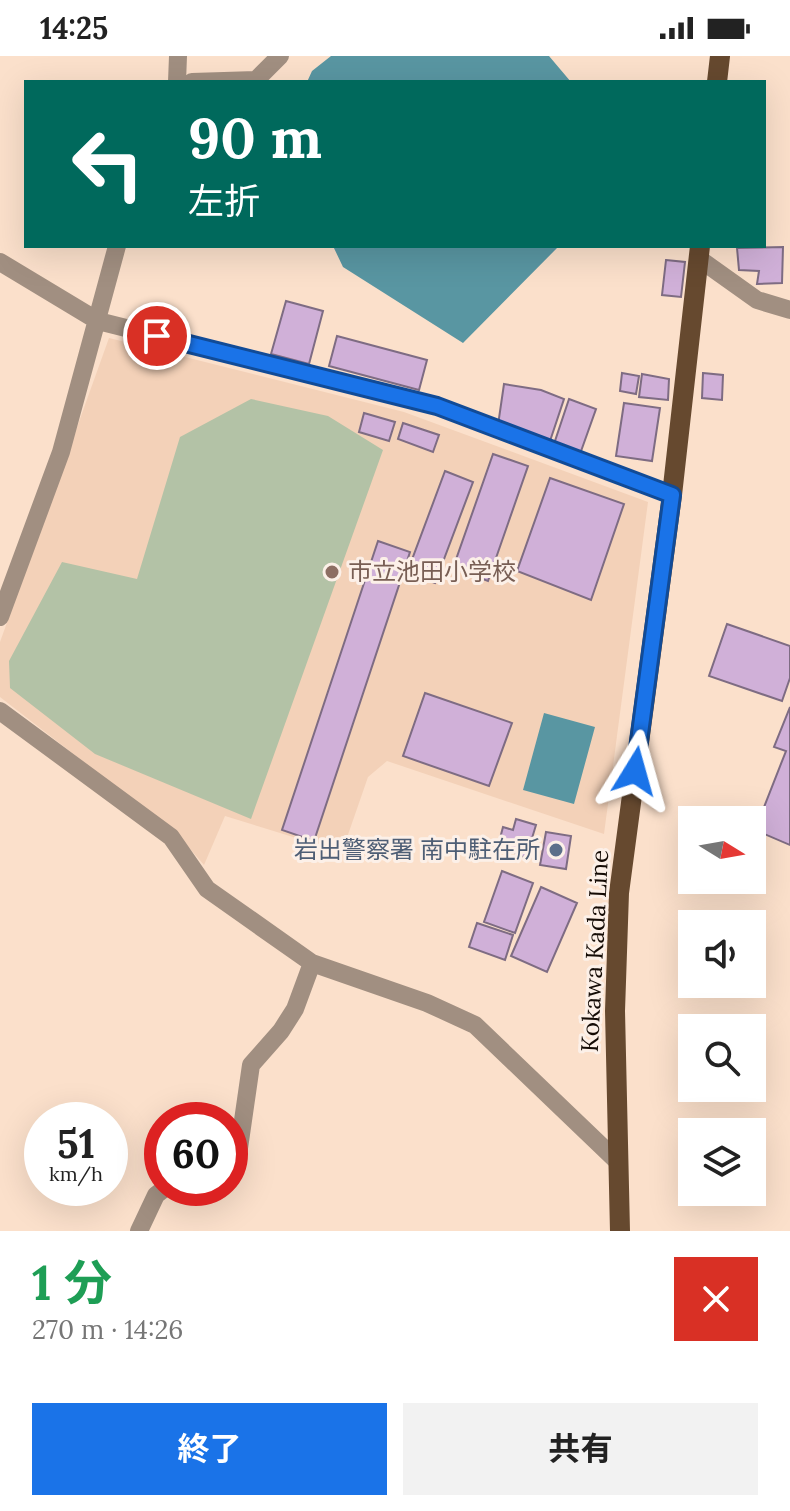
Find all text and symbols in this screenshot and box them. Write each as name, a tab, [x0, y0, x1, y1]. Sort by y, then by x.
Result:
text: 14:25	[40, 9, 108, 47]
text: 90 m	[188, 102, 322, 173]
icon: left	[56, 112, 160, 216]
text: 左折	[188, 178, 260, 224]
pin	[123, 302, 191, 370]
icon: arrive	[135, 314, 179, 358]
place label: 市立池田小学校	[348, 556, 516, 587]
marker: 市立池田小学校	[323, 563, 341, 581]
position arrow	[593, 729, 677, 813]
north arrow	[678, 806, 766, 894]
map controls	[678, 806, 766, 1206]
place label: 岩出警察署 南中駐在所	[294, 834, 540, 865]
marker: 岩出警察署 南中駐在所	[547, 841, 565, 859]
street label: Kokawa Kada Line	[574, 849, 615, 1053]
button: sound	[678, 910, 766, 998]
button: search	[678, 1014, 766, 1102]
speed limit sign: 60	[144, 1102, 248, 1206]
text: 51	[57, 1118, 95, 1169]
button: layers	[678, 1118, 766, 1206]
text: km/h	[49, 1161, 103, 1186]
text: 1 分	[32, 1252, 112, 1313]
button: close	[674, 1257, 758, 1341]
text: 270 m · 14:26	[32, 1313, 183, 1346]
button: 終了	[32, 1403, 387, 1495]
button: 共有	[403, 1403, 758, 1495]

